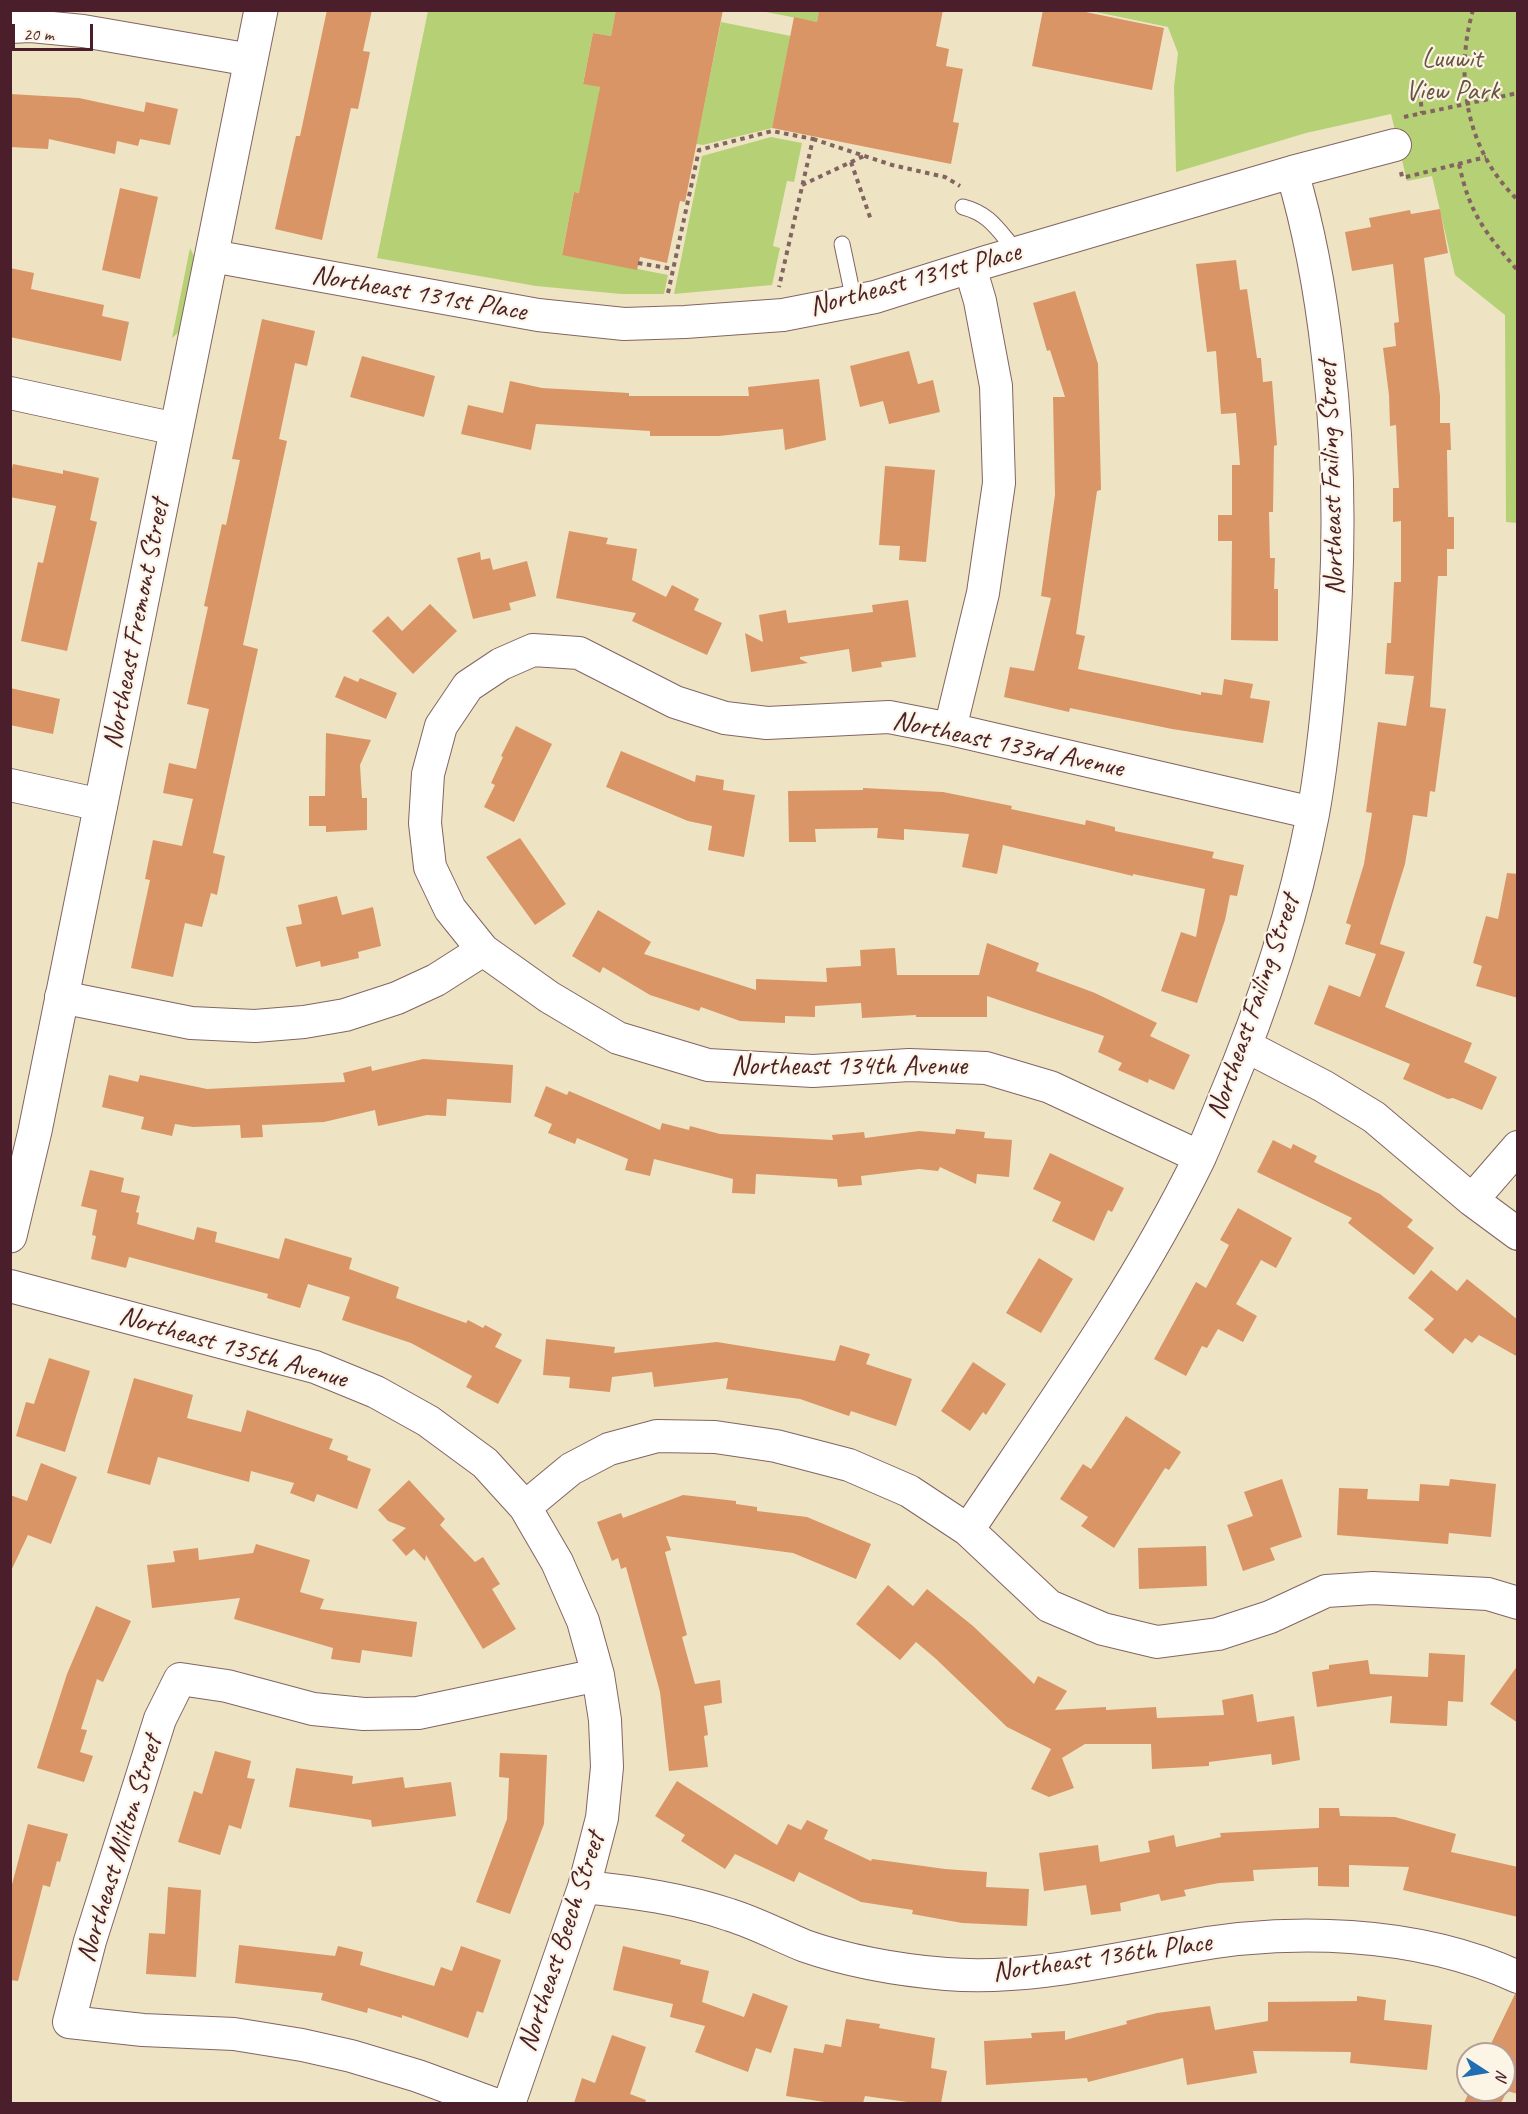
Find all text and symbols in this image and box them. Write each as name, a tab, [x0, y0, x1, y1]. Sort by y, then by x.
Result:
scale bar	[15, 12, 96, 50]
text: 20 m	[23, 23, 54, 45]
park label: Luuwit View Park	[1405, 43, 1499, 109]
street label: Northeast 131st Place	[806, 236, 1024, 324]
street label: Northeast 131st Place	[309, 259, 529, 329]
street label: Northeast Failing Street	[1311, 360, 1353, 596]
street label: Northeast Fremont Street	[96, 497, 178, 751]
street label: Northeast 133rd Avenue	[890, 704, 1126, 786]
street label: Northeast Failing Street	[1200, 891, 1308, 1123]
street label: Northeast 134th Avenue	[731, 1050, 967, 1084]
street label: Northeast 135th Avenue	[115, 1299, 351, 1397]
street label: Northeast Milton Street	[70, 1732, 170, 1966]
street label: Northeast Beech Street	[511, 1828, 613, 2056]
street label: Northeast 136th Place	[990, 1926, 1214, 1990]
north arrow	[1456, 2042, 1516, 2102]
text: N	[1491, 2068, 1512, 2082]

